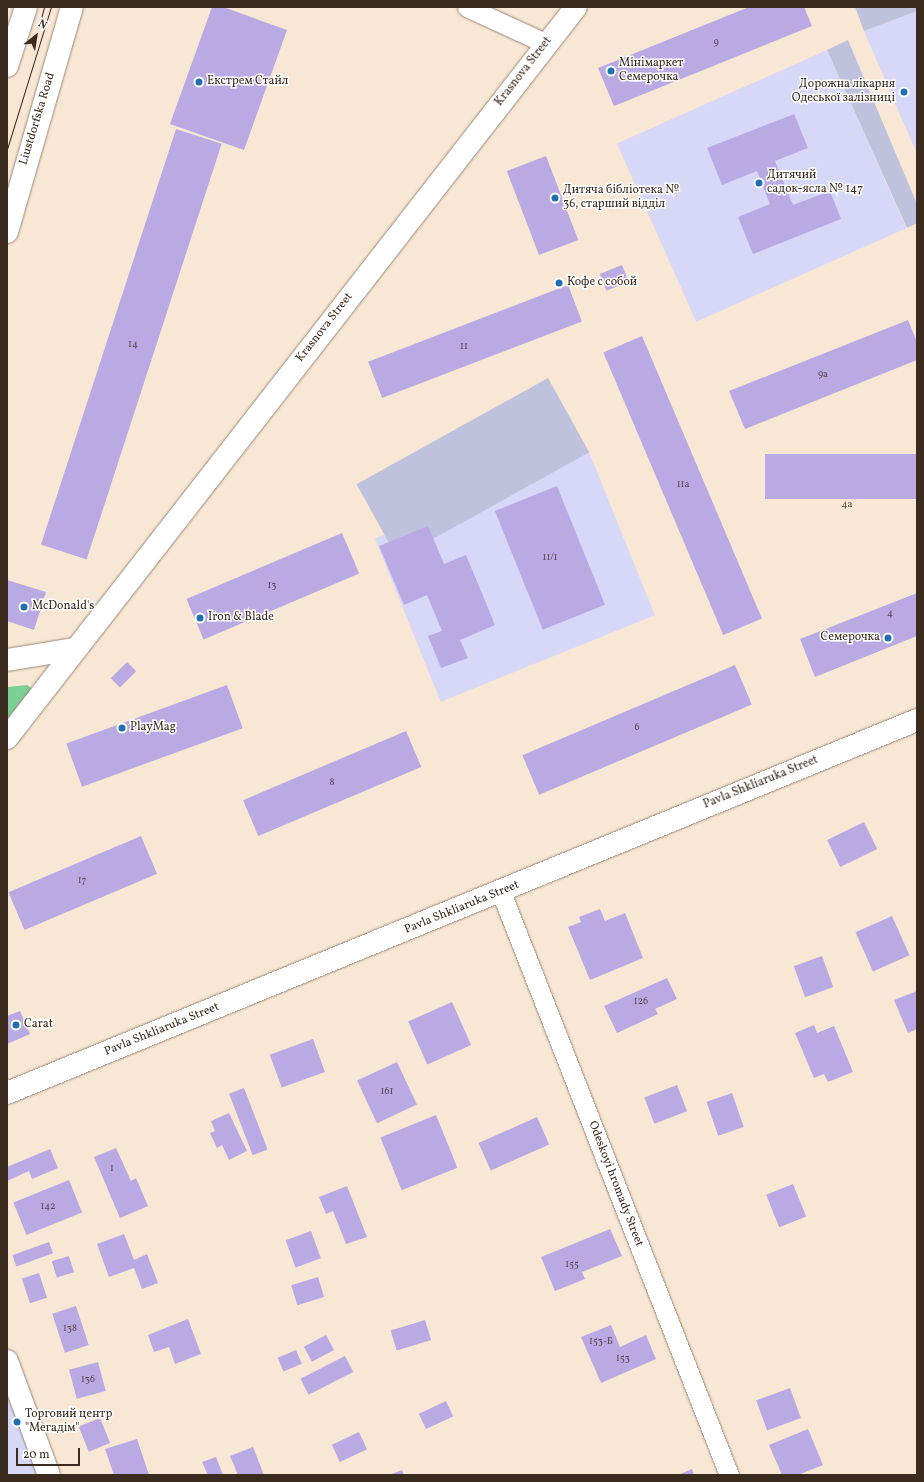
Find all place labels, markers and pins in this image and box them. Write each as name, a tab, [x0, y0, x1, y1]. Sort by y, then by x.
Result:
place label: Мінімаркет Семерочка	[619, 57, 683, 85]
marker: Мінімаркет Семерочка	[606, 66, 616, 76]
place label: Екстрем Стайл	[207, 75, 288, 89]
marker: Екстрем Стайл	[194, 77, 204, 87]
place label: Дорожна лікарня Одеської залізниці	[792, 78, 895, 106]
marker: Дорожна лікарня Одеської залізниці	[898, 86, 910, 98]
place label: Дитячий садок-ясла № 147	[767, 169, 863, 197]
marker: Дитячий садок-ясла № 147	[754, 178, 764, 188]
place label: Дитяча бібліотека № 36, старший відділ	[563, 184, 679, 212]
marker: Дитяча бібліотека № 36, старший відділ	[550, 193, 560, 203]
place label: Кофе с собой	[567, 276, 637, 290]
marker: Кофе с собой	[554, 278, 564, 288]
place label: McDonald's	[32, 600, 94, 614]
marker: McDonald's	[19, 602, 29, 612]
place label: Iron & Blade	[208, 611, 274, 625]
marker: Iron & Blade	[195, 613, 205, 623]
place label: Семерочка	[820, 631, 880, 645]
marker: Семерочка	[883, 633, 893, 643]
place label: PlayMag	[130, 721, 176, 735]
marker: PlayMag	[117, 723, 127, 733]
place label: Carat	[24, 1018, 53, 1032]
marker: Carat	[11, 1020, 21, 1030]
place label: Торговий центр "Мегадім"	[25, 1408, 112, 1436]
marker: Торговий центр "Мегадім"	[12, 1417, 22, 1427]

